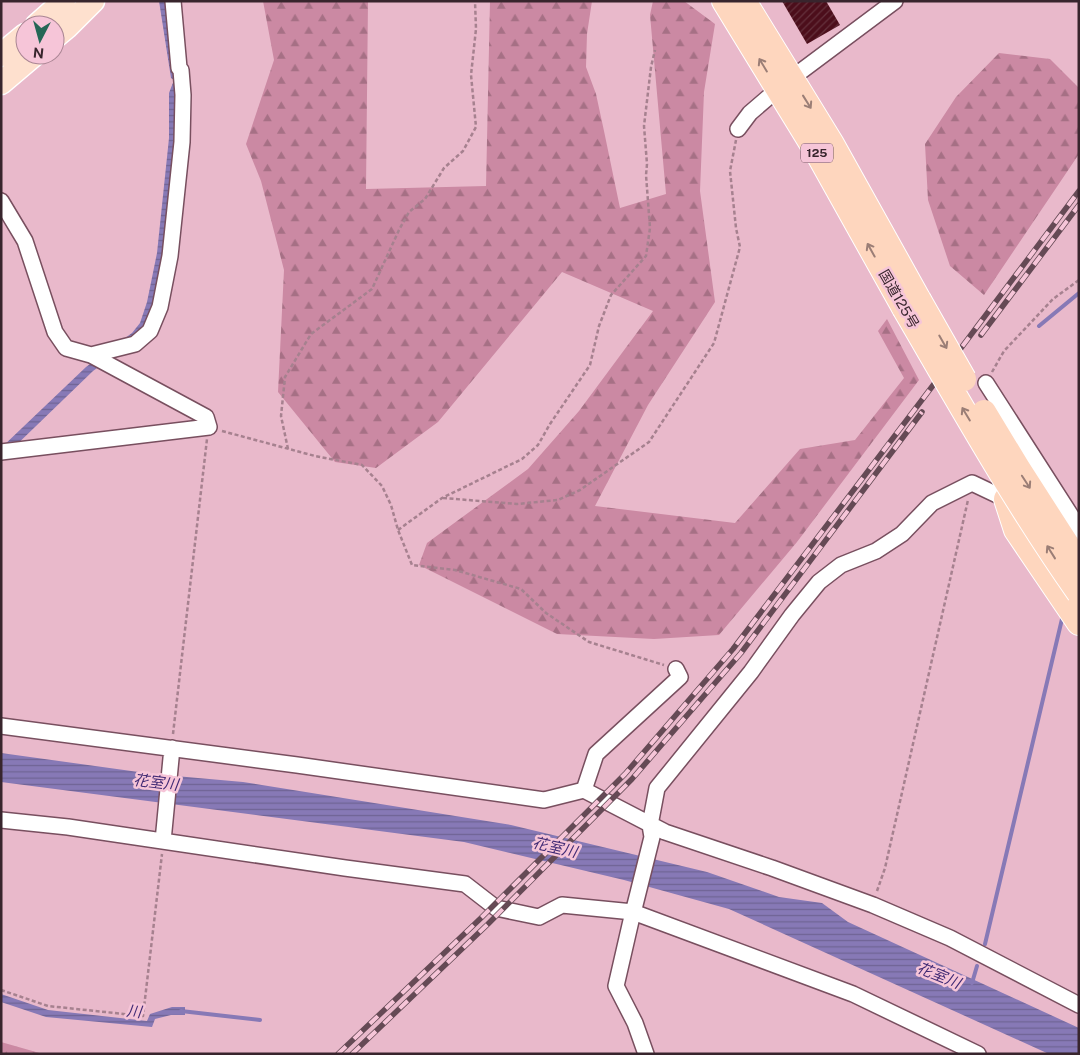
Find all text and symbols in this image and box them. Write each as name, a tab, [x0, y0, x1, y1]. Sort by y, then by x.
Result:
north arrow	[15, 15, 65, 65]
text: N	[32, 44, 45, 61]
one-way arrow	[758, 58, 768, 72]
one-way arrow	[802, 95, 812, 109]
road number: 125	[801, 144, 833, 162]
one-way arrow	[866, 244, 876, 258]
street label: 国道125号	[876, 267, 922, 331]
one-way arrow	[939, 335, 949, 349]
one-way arrow	[961, 408, 971, 422]
one-way arrow	[1022, 474, 1032, 488]
one-way arrow	[1046, 546, 1056, 560]
water label: 花室川	[133, 771, 181, 793]
water label: 花室川	[531, 834, 581, 861]
water label: 花室川	[915, 959, 965, 992]
water label: 川	[126, 1002, 144, 1020]

